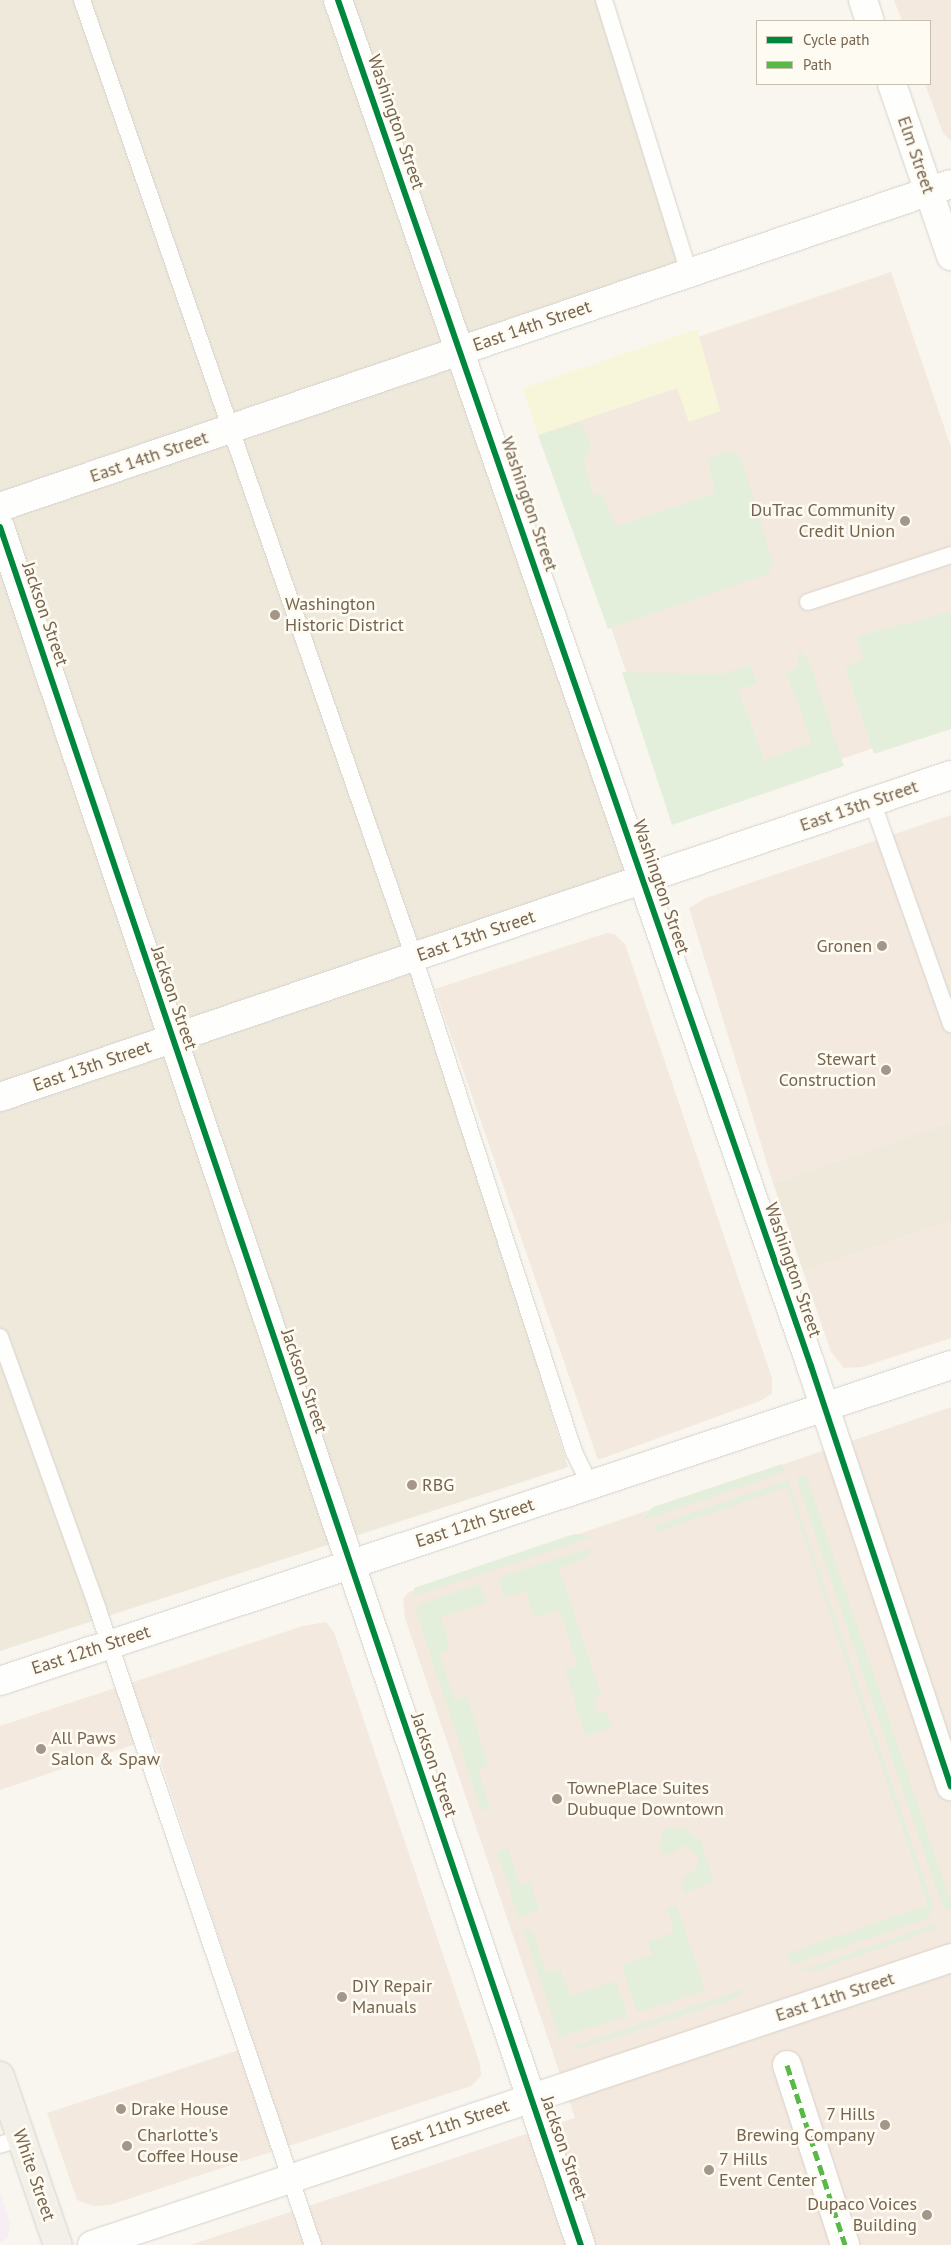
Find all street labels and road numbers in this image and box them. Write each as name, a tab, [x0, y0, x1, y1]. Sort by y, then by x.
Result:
street label: Washington Street	[363, 52, 429, 192]
street label: Elm Street	[893, 114, 939, 196]
street label: East 14th Street	[470, 296, 594, 356]
street label: East 14th Street	[87, 427, 211, 487]
street label: Washington Street	[496, 434, 562, 574]
street label: Jackson Street	[17, 559, 73, 669]
street label: East 13th Street	[797, 776, 921, 836]
street label: Washington Street	[628, 817, 694, 957]
street label: East 13th Street	[414, 906, 538, 966]
street label: Jackson Street	[146, 943, 202, 1053]
street label: East 13th Street	[30, 1036, 154, 1096]
street label: Washington Street	[760, 1200, 826, 1340]
street label: Jackson Street	[276, 1326, 332, 1436]
street label: East 12th Street	[413, 1494, 537, 1552]
street label: East 12th Street	[29, 1621, 153, 1679]
street label: Jackson Street	[406, 1710, 462, 1820]
street label: East 11th Street	[773, 1968, 897, 2026]
street label: Jackson Street	[536, 2093, 592, 2203]
street label: East 11th Street	[388, 2095, 512, 2155]
street label: White Street	[8, 2126, 60, 2224]

